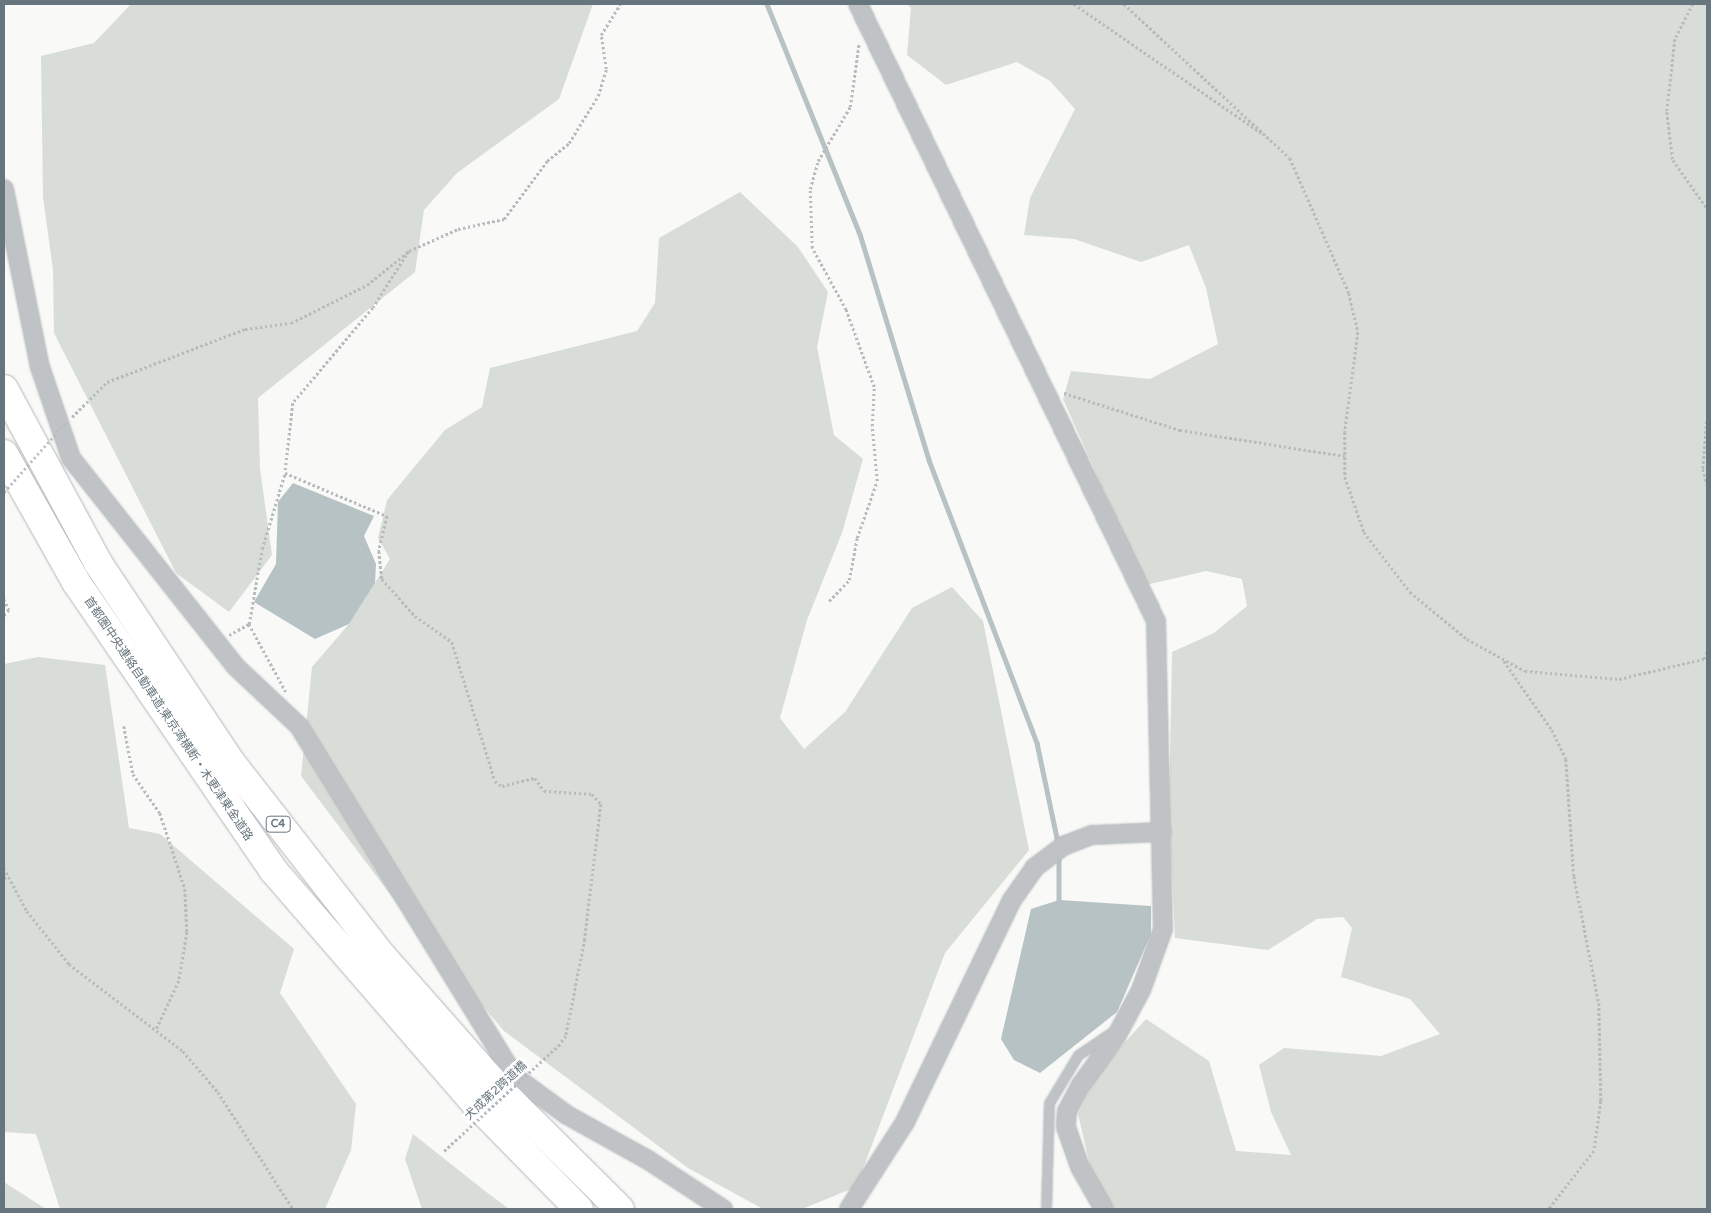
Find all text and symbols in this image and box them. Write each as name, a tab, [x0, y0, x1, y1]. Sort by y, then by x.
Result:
street label: 首都圏中央連絡自動車道;東京湾横断・木更津東金道路	[81, 594, 255, 844]
road number: C4	[266, 816, 290, 832]
street label: 犬成第2跨道橋	[462, 1059, 530, 1123]

